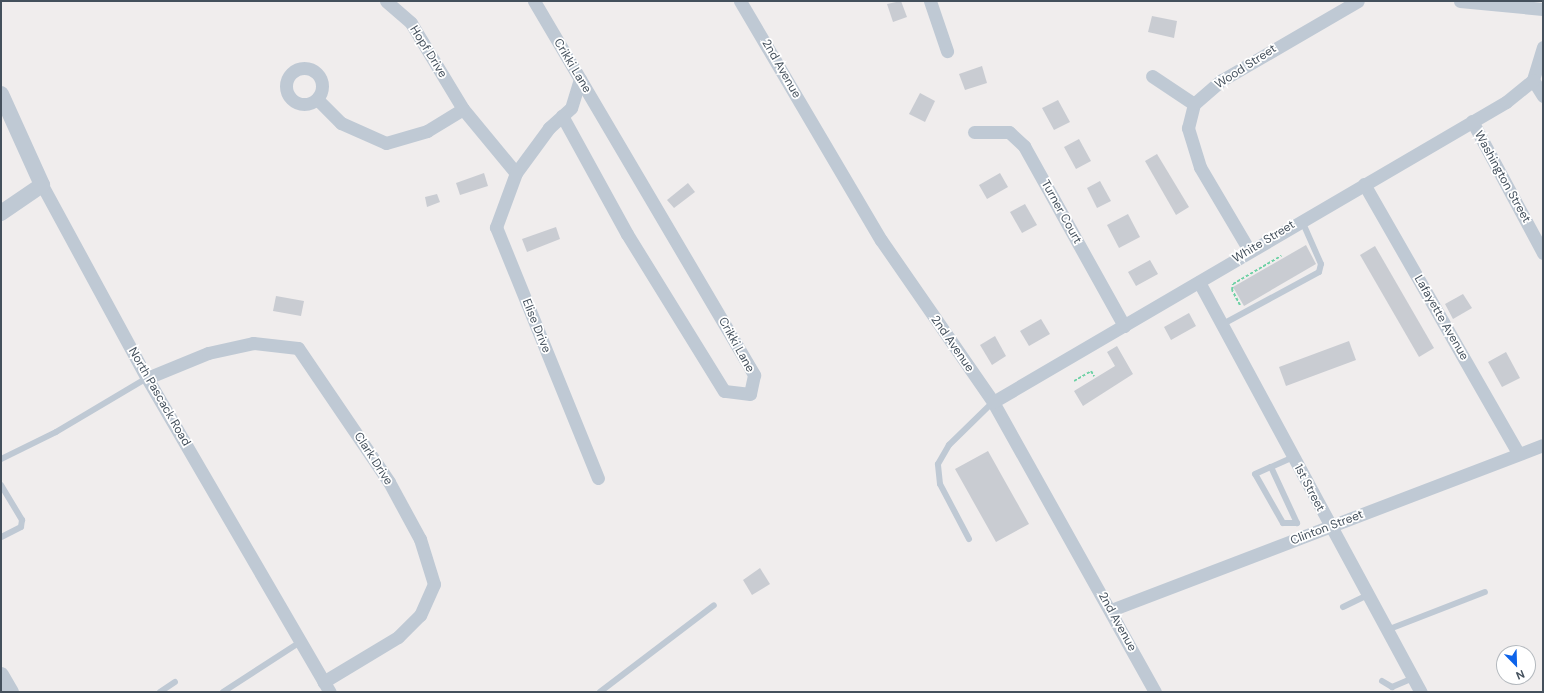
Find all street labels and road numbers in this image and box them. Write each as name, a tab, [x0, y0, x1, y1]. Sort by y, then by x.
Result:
street label: Hopf Drive	[406, 23, 450, 81]
street label: Crikki Lane	[550, 36, 594, 96]
street label: 2nd Avenue	[758, 37, 804, 101]
street label: Wood Street	[1213, 42, 1279, 92]
street label: Washington Street	[1471, 129, 1533, 225]
street label: Turner Court	[1038, 178, 1084, 246]
street label: White Street	[1230, 218, 1298, 266]
street label: Lafayette Avenue	[1411, 273, 1471, 363]
street label: Elise Drive	[519, 297, 553, 355]
street label: 2nd Avenue	[927, 313, 977, 375]
street label: Crikki Lane	[715, 315, 757, 375]
street label: North Pascack Road	[125, 345, 193, 449]
street label: Clark Drive	[351, 430, 395, 488]
street label: 1st Street	[1291, 462, 1327, 514]
street label: Clinton Street	[1289, 508, 1365, 548]
street label: 2nd Avenue	[1095, 590, 1139, 654]

